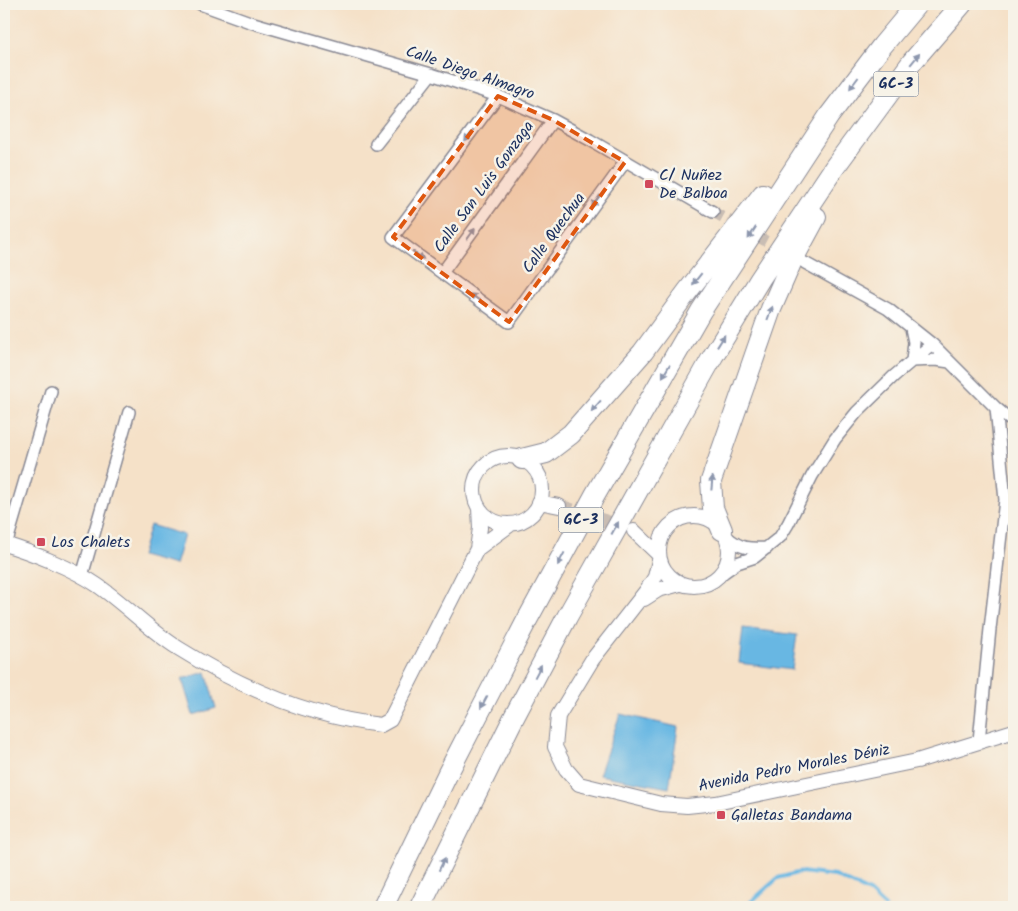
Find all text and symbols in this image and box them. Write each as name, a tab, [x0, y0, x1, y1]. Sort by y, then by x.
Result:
street label: Calle Diego Almagro	[402, 39, 538, 107]
one-way arrow	[910, 53, 921, 66]
road number: GC-3	[874, 72, 918, 96]
one-way arrow	[849, 76, 859, 90]
street label: Calle San Luis Gonzaga	[427, 116, 541, 258]
one-way arrow	[464, 129, 474, 143]
place label: C/ Nuñez De Balboa	[659, 163, 728, 206]
marker: C/ Nuñez De Balboa	[643, 178, 655, 190]
street label: Calle Quechua	[516, 187, 592, 279]
one-way arrow	[591, 194, 601, 208]
one-way arrow	[466, 227, 476, 241]
one-way arrow	[747, 227, 756, 240]
one-way arrow	[411, 250, 424, 260]
one-way arrow	[692, 272, 702, 286]
one-way arrow	[469, 293, 483, 303]
one-way arrow	[766, 305, 774, 320]
one-way arrow	[717, 335, 726, 348]
one-way arrow	[662, 364, 670, 379]
one-way arrow	[590, 399, 602, 411]
one-way arrow	[708, 475, 716, 491]
road number: GC-3	[558, 508, 604, 532]
one-way arrow	[611, 521, 619, 536]
place label: Los Chalets	[51, 530, 130, 555]
marker: Los Chalets	[35, 536, 47, 548]
one-way arrow	[556, 552, 565, 565]
one-way arrow	[534, 664, 542, 679]
one-way arrow	[480, 695, 488, 709]
street label: Avenida Pedro Morales Déniz	[696, 737, 892, 799]
place label: Galletas Bandama	[731, 803, 852, 828]
marker: Galletas Bandama	[715, 809, 727, 821]
one-way arrow	[438, 857, 446, 871]

